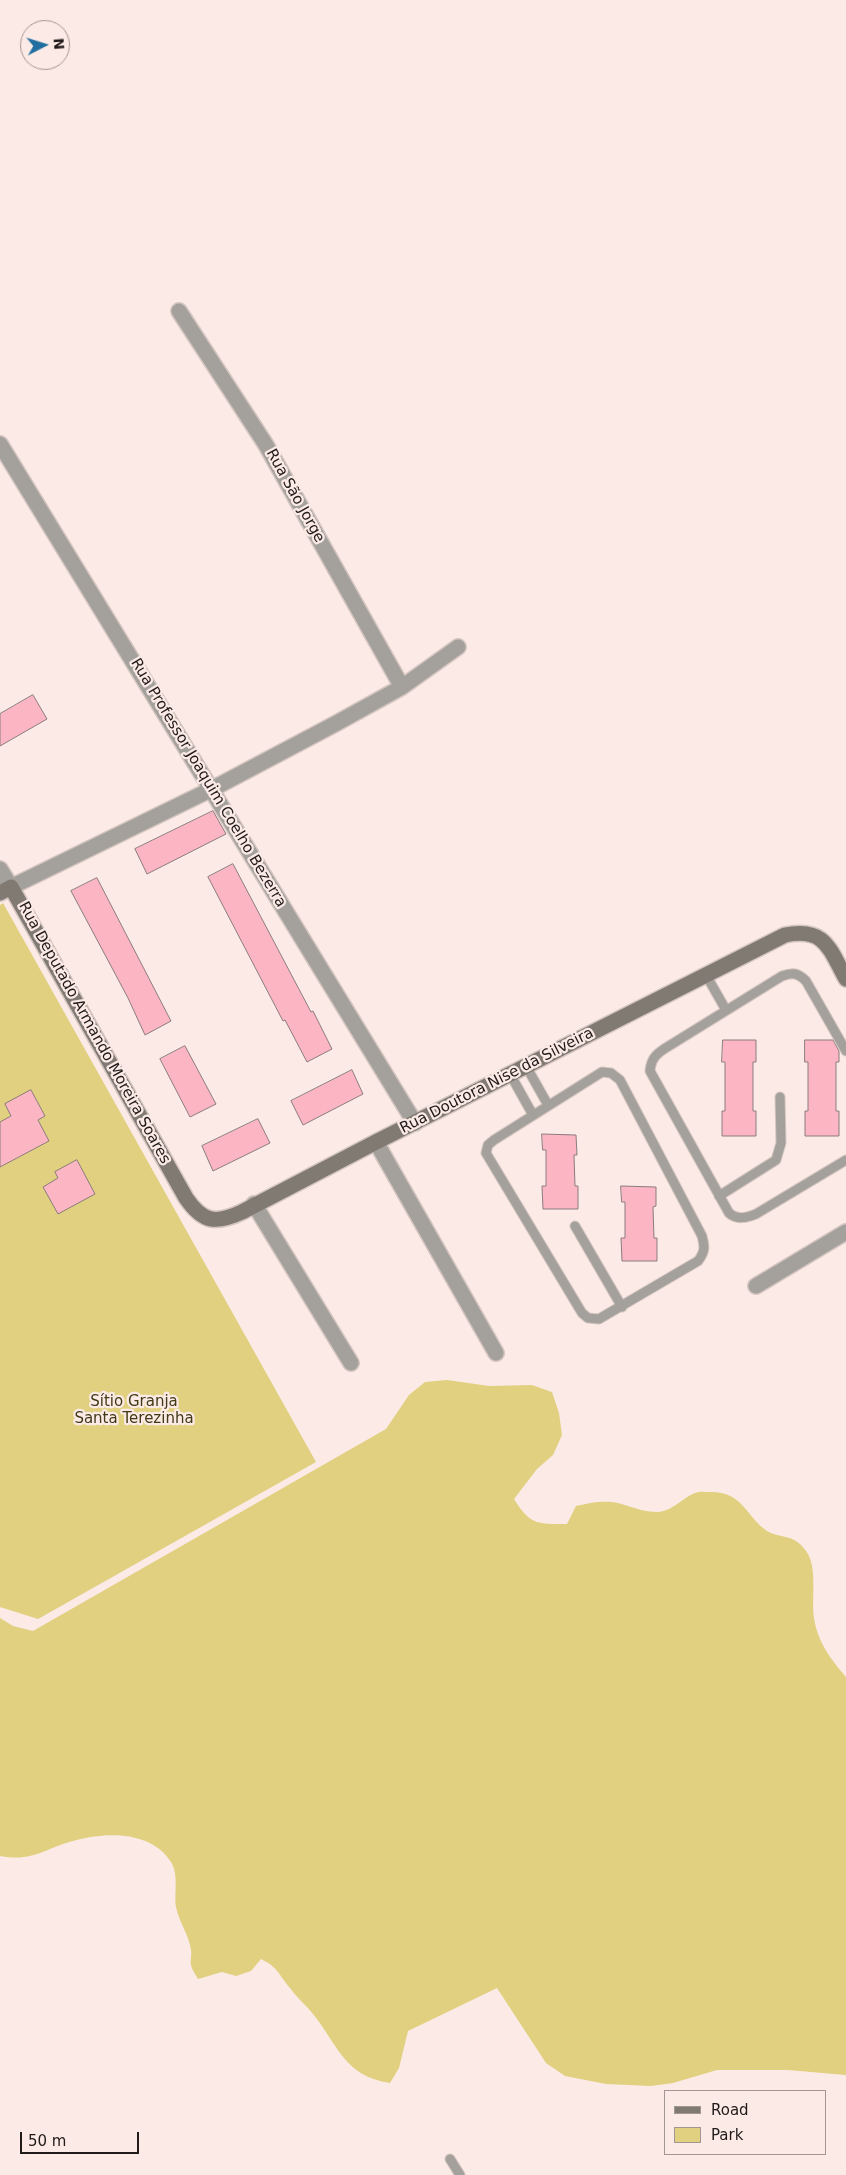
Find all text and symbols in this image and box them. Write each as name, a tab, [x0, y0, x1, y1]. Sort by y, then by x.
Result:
north arrow	[20, 20, 70, 70]
text: N	[50, 37, 67, 50]
street label: Rua São Jorge	[262, 446, 328, 546]
street label: Rua Professor Joaquim Coelho Bezerra	[126, 655, 290, 911]
street label: Rua Deputado Armando Moreira Soares	[14, 899, 174, 1167]
street label: Rua Doutora Nise da Silveira	[397, 1024, 597, 1138]
park label: Sítio Granja Santa Terezinha	[74, 1393, 194, 1428]
legend	[664, 2090, 826, 2155]
text: Road	[711, 2101, 749, 2119]
scale bar	[22, 2122, 141, 2154]
text: Park	[711, 2126, 743, 2144]
text: 50 m	[28, 2132, 66, 2150]

